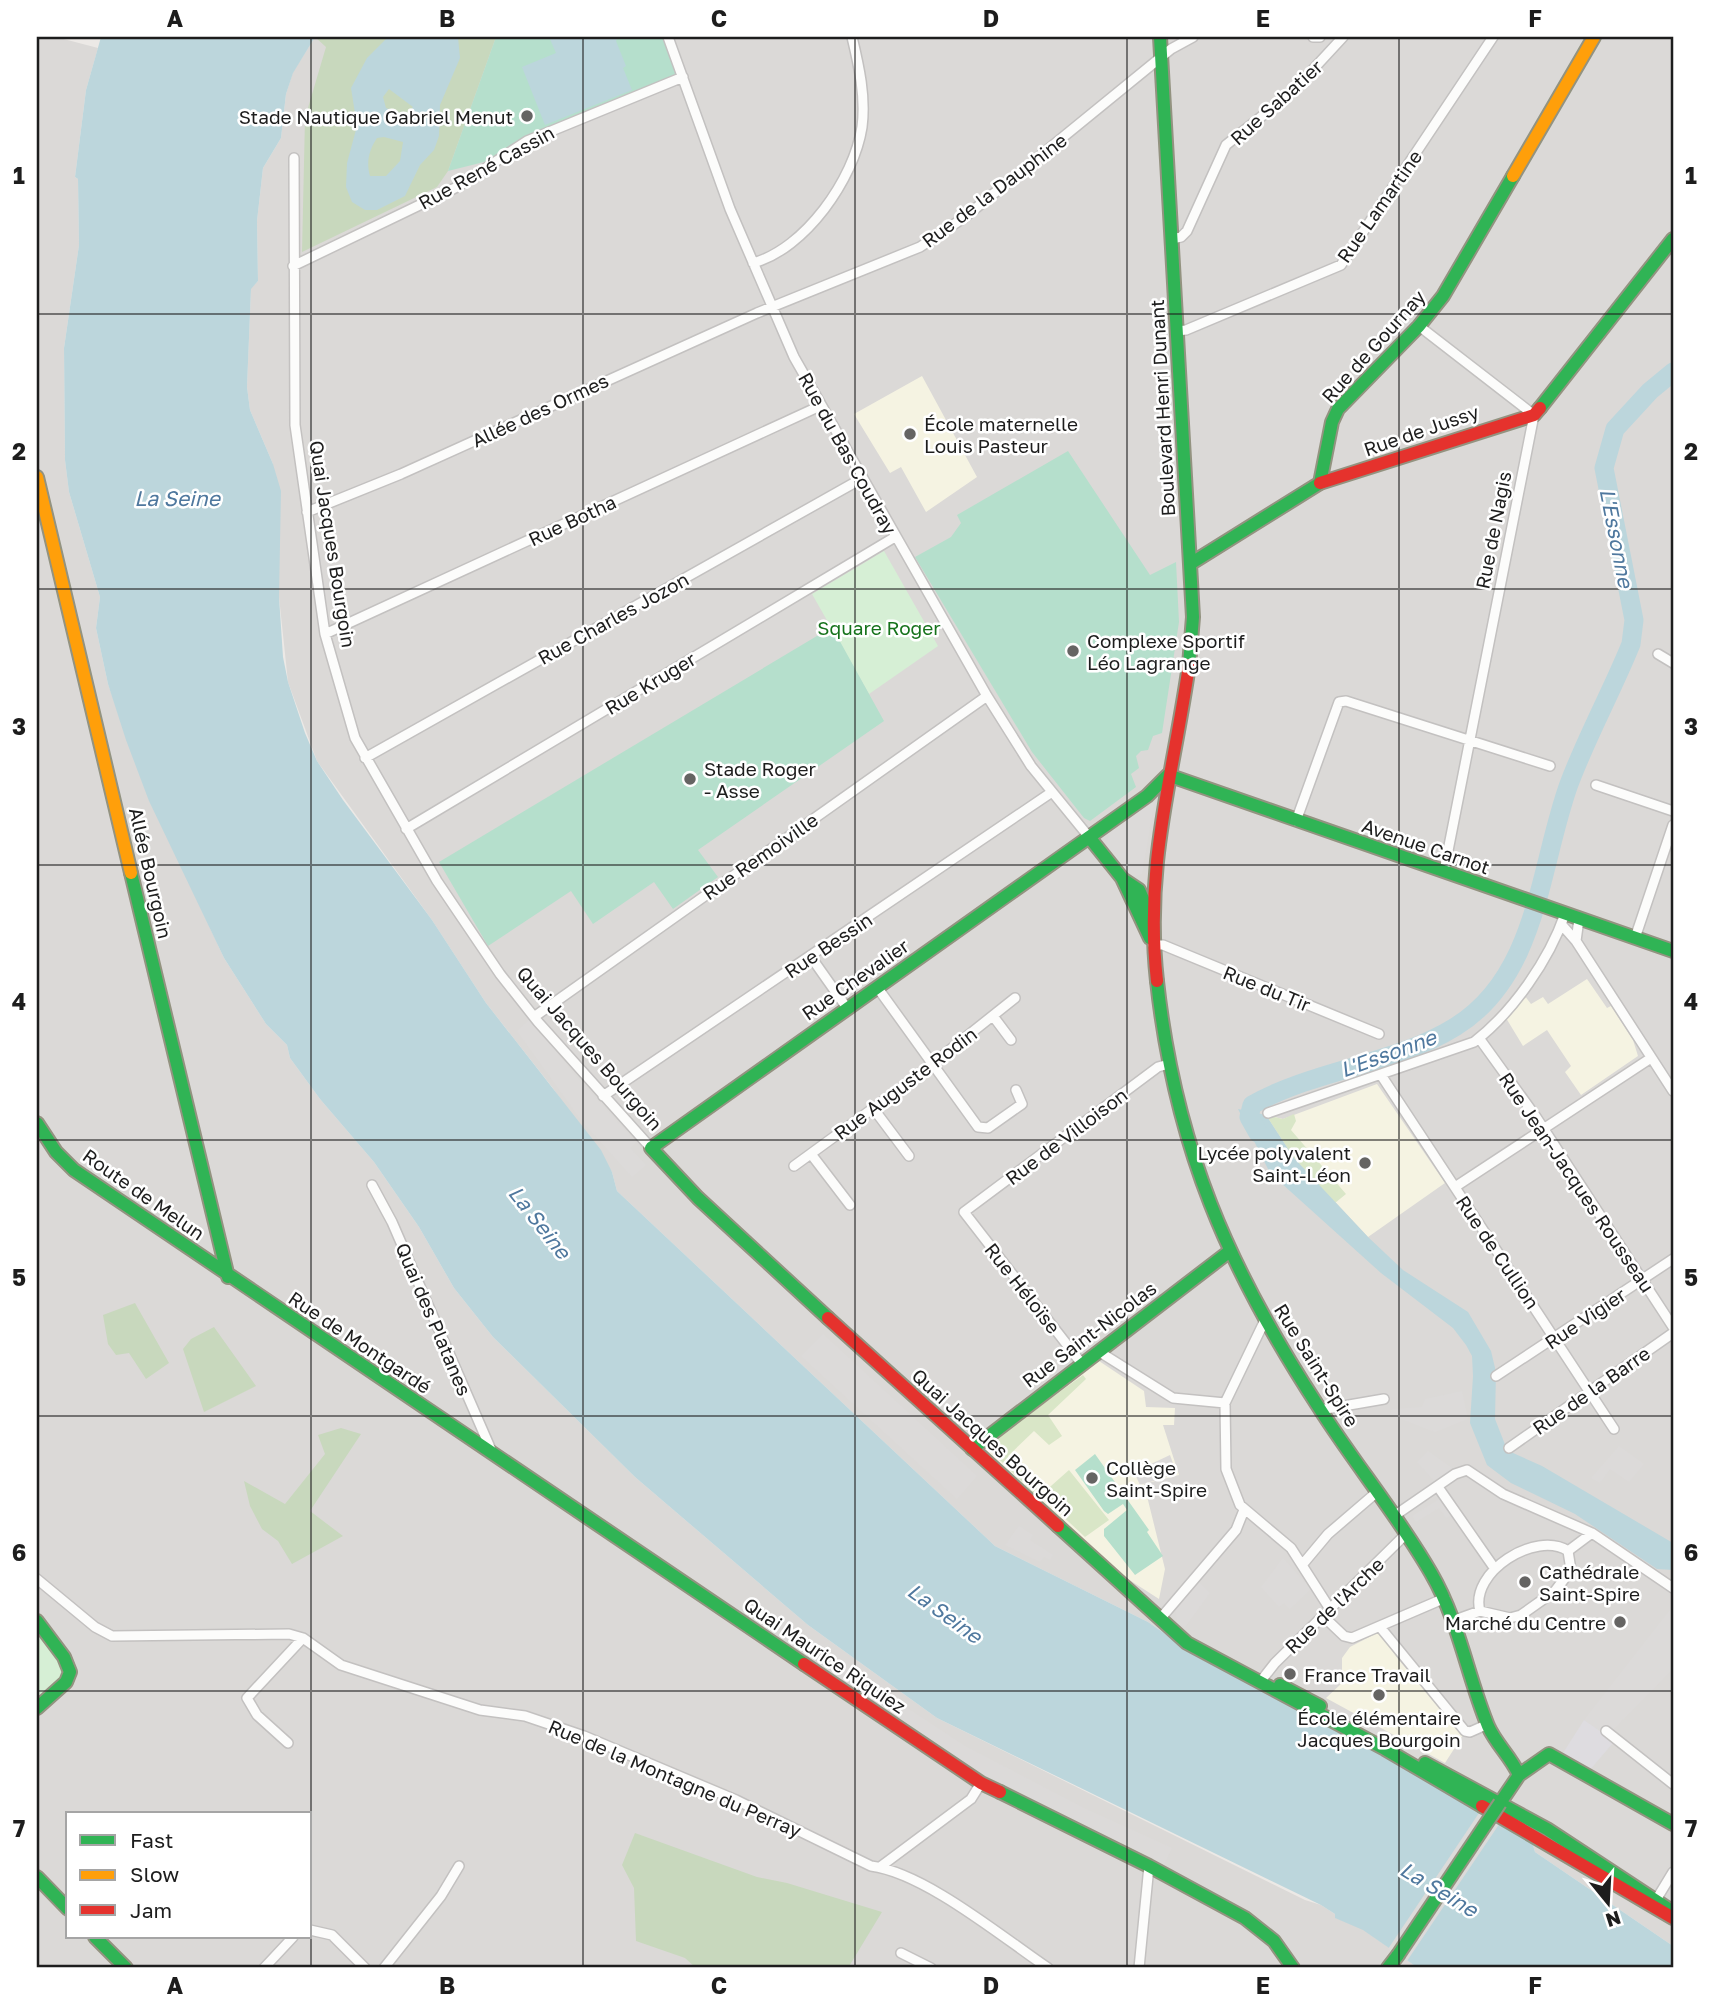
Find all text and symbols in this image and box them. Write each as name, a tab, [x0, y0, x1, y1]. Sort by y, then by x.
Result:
text: A	[167, 4, 184, 32]
text: B	[439, 4, 455, 32]
text: C	[711, 4, 727, 32]
text: D	[983, 4, 999, 32]
text: E	[1256, 4, 1270, 32]
text: F	[1528, 4, 1542, 32]
street label: Rue Sabatier	[1225, 54, 1327, 149]
place label: Stade Nautique Gabriel Menut	[239, 105, 513, 128]
marker: Stade Nautique Gabriel Menut	[519, 108, 535, 124]
street label: Rue René Cassin	[414, 120, 558, 214]
street label: Rue de la Dauphine	[917, 128, 1071, 252]
street label: Rue Lamartine	[1332, 145, 1426, 267]
text: 1	[13, 161, 25, 189]
text: 1	[1685, 161, 1697, 189]
street label: Rue de Gournay	[1316, 285, 1430, 407]
street label: Boulevard Henri Dunant	[1145, 299, 1179, 517]
street label: Allée des Ormes	[468, 368, 612, 452]
street label: Rue du Bas Coudray	[794, 368, 902, 538]
street label: Rue de Jussy	[1360, 399, 1482, 460]
place label: École maternelle Louis Pasteur	[924, 412, 1078, 457]
marker: École maternelle Louis Pasteur	[902, 426, 918, 442]
text: 2	[12, 437, 26, 465]
text: 2	[1684, 437, 1698, 465]
street label: Quai Jacques Bourgoin	[305, 439, 361, 649]
street label: Rue de Nagis	[1470, 469, 1516, 591]
water label: La Seine	[134, 485, 222, 511]
water label: L'Essonne	[1595, 486, 1640, 591]
street label: Rue Botha	[525, 490, 619, 550]
street label: Rue Charles Jozon	[534, 567, 692, 669]
park label: Square Roger	[817, 616, 941, 639]
place label: Complexe Sportif Léo Lagrange	[1087, 629, 1245, 674]
marker: Complexe Sportif Léo Lagrange	[1065, 643, 1081, 659]
street label: Rue Kruger	[600, 647, 700, 719]
text: 3	[12, 712, 26, 740]
text: 3	[1684, 712, 1698, 740]
place label: Stade Roger - Asse	[704, 757, 816, 802]
marker: Stade Roger - Asse	[682, 771, 698, 787]
street label: Allée Bourgoin	[125, 805, 177, 941]
street label: Rue Remoiville	[698, 808, 822, 904]
street label: Avenue Carnot	[1359, 813, 1493, 879]
street label: Rue Bessin	[780, 907, 876, 983]
street label: Rue Chevalier	[797, 933, 913, 1024]
street label: Rue du Tir	[1220, 960, 1315, 1016]
street label: Quai Jacques Bourgoin	[513, 961, 667, 1135]
text: 4	[12, 987, 26, 1015]
text: 4	[1684, 987, 1698, 1015]
street label: Rue Auguste Rodin	[829, 1022, 981, 1144]
water label: L'Essonne	[1336, 1023, 1441, 1082]
street label: Rue Jean-Jacques Rousseau	[1495, 1068, 1659, 1296]
street label: Rue de Villoison	[1000, 1083, 1132, 1189]
place label: Lycée polyvalent Saint-Léon	[1197, 1141, 1351, 1186]
street label: Route de Melun	[79, 1144, 209, 1244]
marker: Lycée polyvalent Saint-Léon	[1357, 1155, 1373, 1171]
water label: La Seine	[503, 1180, 578, 1265]
street label: Rue de Cullion	[1452, 1191, 1544, 1313]
street label: Rue Héloïse	[980, 1238, 1066, 1338]
street label: Quai des Platanes	[391, 1239, 477, 1399]
text: 5	[12, 1263, 26, 1291]
text: 5	[1684, 1263, 1698, 1291]
street label: Rue Saint-Nicolas	[1017, 1276, 1161, 1392]
street label: Rue Vigier	[1540, 1282, 1630, 1353]
street label: Rue de Montgardé	[285, 1286, 435, 1398]
street label: Rue Saint-Spire	[1270, 1299, 1364, 1431]
street label: Rue de la Barre	[1528, 1341, 1654, 1439]
street label: Quai Jacques Bourgoin	[907, 1363, 1079, 1521]
place label: Collège Saint-Spire	[1106, 1456, 1207, 1501]
marker: Collège Saint-Spire	[1084, 1470, 1100, 1486]
text: 6	[12, 1538, 26, 1566]
text: 6	[1684, 1538, 1698, 1566]
street label: Rue de l'Arche	[1280, 1552, 1388, 1658]
place label: Cathédrale Saint-Spire	[1539, 1560, 1640, 1605]
marker: Cathédrale Saint-Spire	[1517, 1574, 1533, 1590]
water label: La Seine	[903, 1577, 989, 1650]
street label: Quai Maurice Riquiez	[740, 1592, 910, 1718]
place label: Marché du Centre	[1445, 1611, 1606, 1634]
marker: Marché du Centre	[1612, 1614, 1628, 1630]
place label: France Travail	[1304, 1663, 1431, 1686]
marker: France Travail	[1282, 1666, 1298, 1682]
marker: École élémentaire Jacques Bourgoin	[1371, 1687, 1387, 1703]
place label: École élémentaire Jacques Bourgoin	[1297, 1706, 1461, 1751]
street label: Rue de la Montagne du Perray	[545, 1714, 805, 1842]
legend	[66, 1812, 312, 1938]
text: 7	[13, 1814, 25, 1842]
text: 7	[1685, 1814, 1697, 1842]
text: Fast	[130, 1827, 173, 1853]
water label: La Seine	[1396, 1856, 1484, 1923]
text: Slow	[130, 1861, 179, 1887]
north arrow	[1574, 1868, 1644, 1938]
text: Jam	[130, 1897, 172, 1923]
text: N	[1603, 1906, 1624, 1933]
text: A	[167, 1971, 184, 1999]
text: B	[439, 1971, 455, 1999]
text: C	[711, 1971, 727, 1999]
text: D	[983, 1971, 999, 1999]
text: E	[1256, 1971, 1270, 1999]
text: F	[1528, 1971, 1542, 1999]

